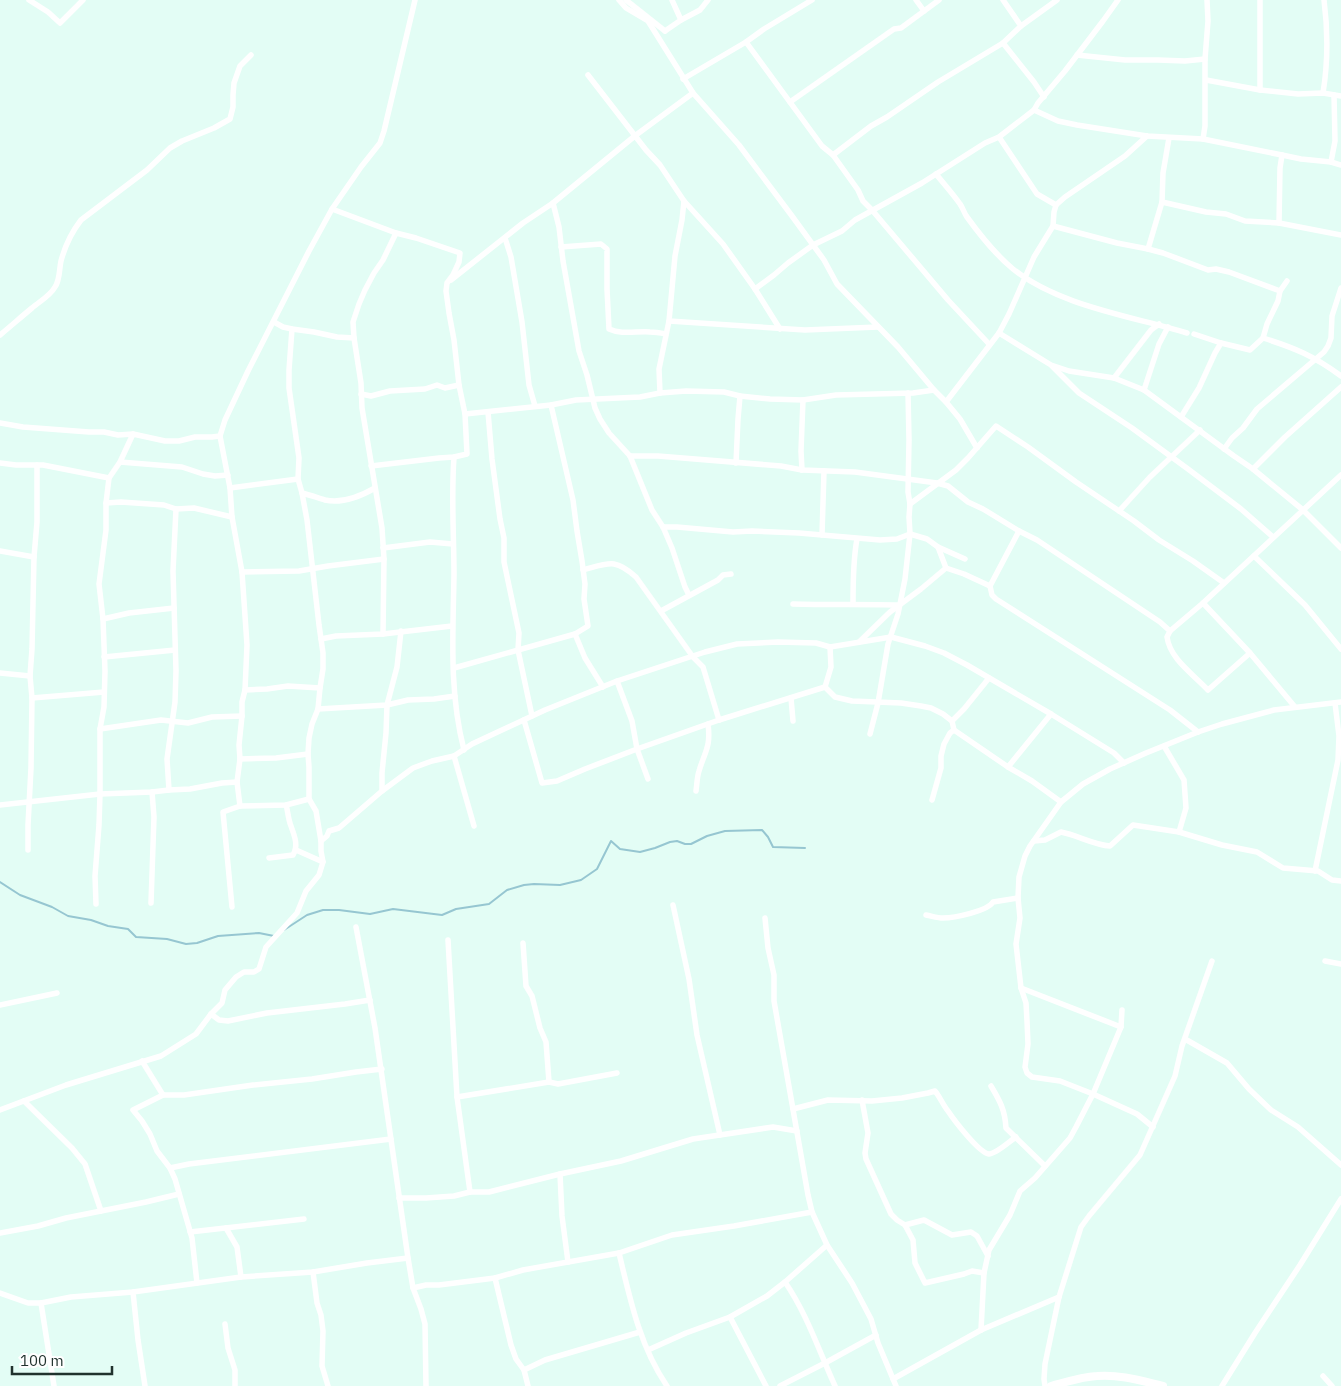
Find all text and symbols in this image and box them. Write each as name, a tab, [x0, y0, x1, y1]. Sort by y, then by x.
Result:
scale bar	[12, 1344, 112, 1376]
text: 100 m	[20, 1351, 64, 1370]

